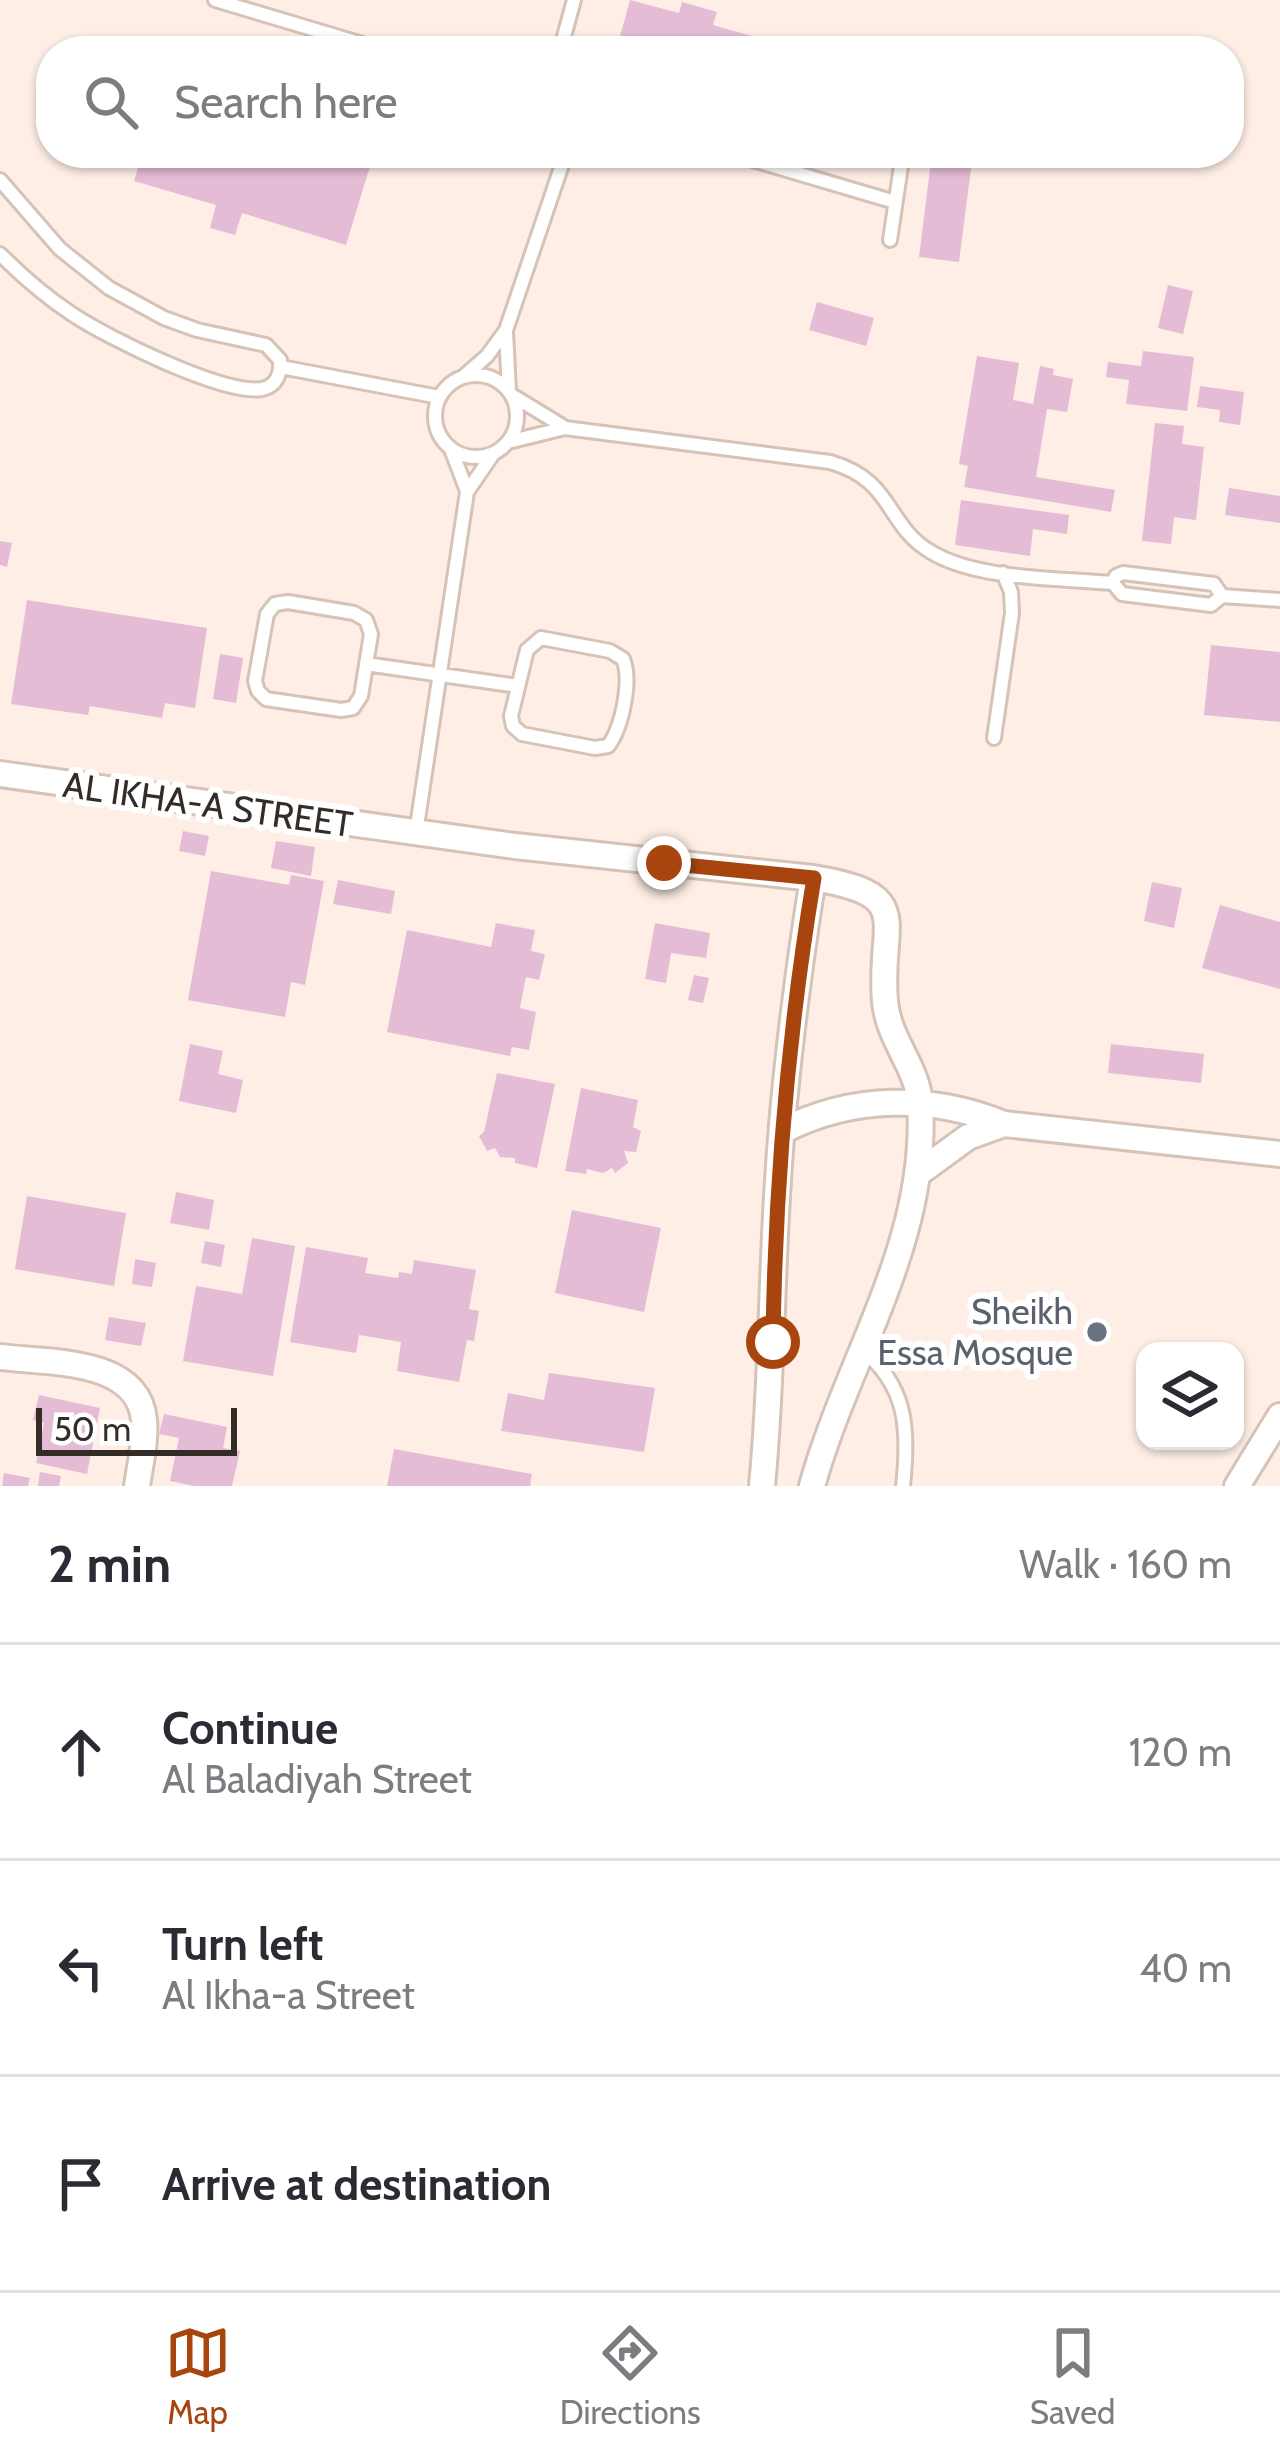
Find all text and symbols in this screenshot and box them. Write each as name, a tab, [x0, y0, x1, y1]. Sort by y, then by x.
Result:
search box	[36, 36, 1244, 168]
icon: search	[78, 69, 144, 135]
text: Search here	[174, 75, 398, 129]
street label: AL IKHA-A STREET	[60, 762, 356, 846]
route end	[637, 836, 691, 890]
place label: Sheikh Essa Mosque	[877, 1289, 1073, 1374]
route start	[746, 1315, 800, 1369]
marker: Sheikh Essa Mosque	[1084, 1319, 1110, 1345]
map controls	[1136, 1342, 1244, 1450]
button: layers	[1136, 1342, 1244, 1450]
scale bar	[36, 1402, 237, 1455]
text: 50 m	[54, 1409, 131, 1449]
text: 2 min	[48, 1533, 171, 1595]
text: Walk · 160 m	[1019, 1540, 1232, 1588]
text: Continue	[162, 1701, 338, 1755]
icon: ahead	[48, 1719, 114, 1785]
text: 120 m	[1129, 1728, 1232, 1776]
text: Al Baladiyah Street	[162, 1755, 472, 1803]
text: Turn left	[162, 1917, 324, 1971]
icon: left	[48, 1935, 114, 2001]
text: 40 m	[1139, 1944, 1232, 1992]
text: Al Ikha-a Street	[162, 1971, 415, 2019]
icon: arrive	[48, 2151, 114, 2217]
text: Arrive at destination	[162, 2157, 551, 2211]
tab: Map	[165, 2320, 231, 2432]
tab: Directions	[560, 2320, 701, 2432]
tab: Saved	[1030, 2320, 1115, 2432]

